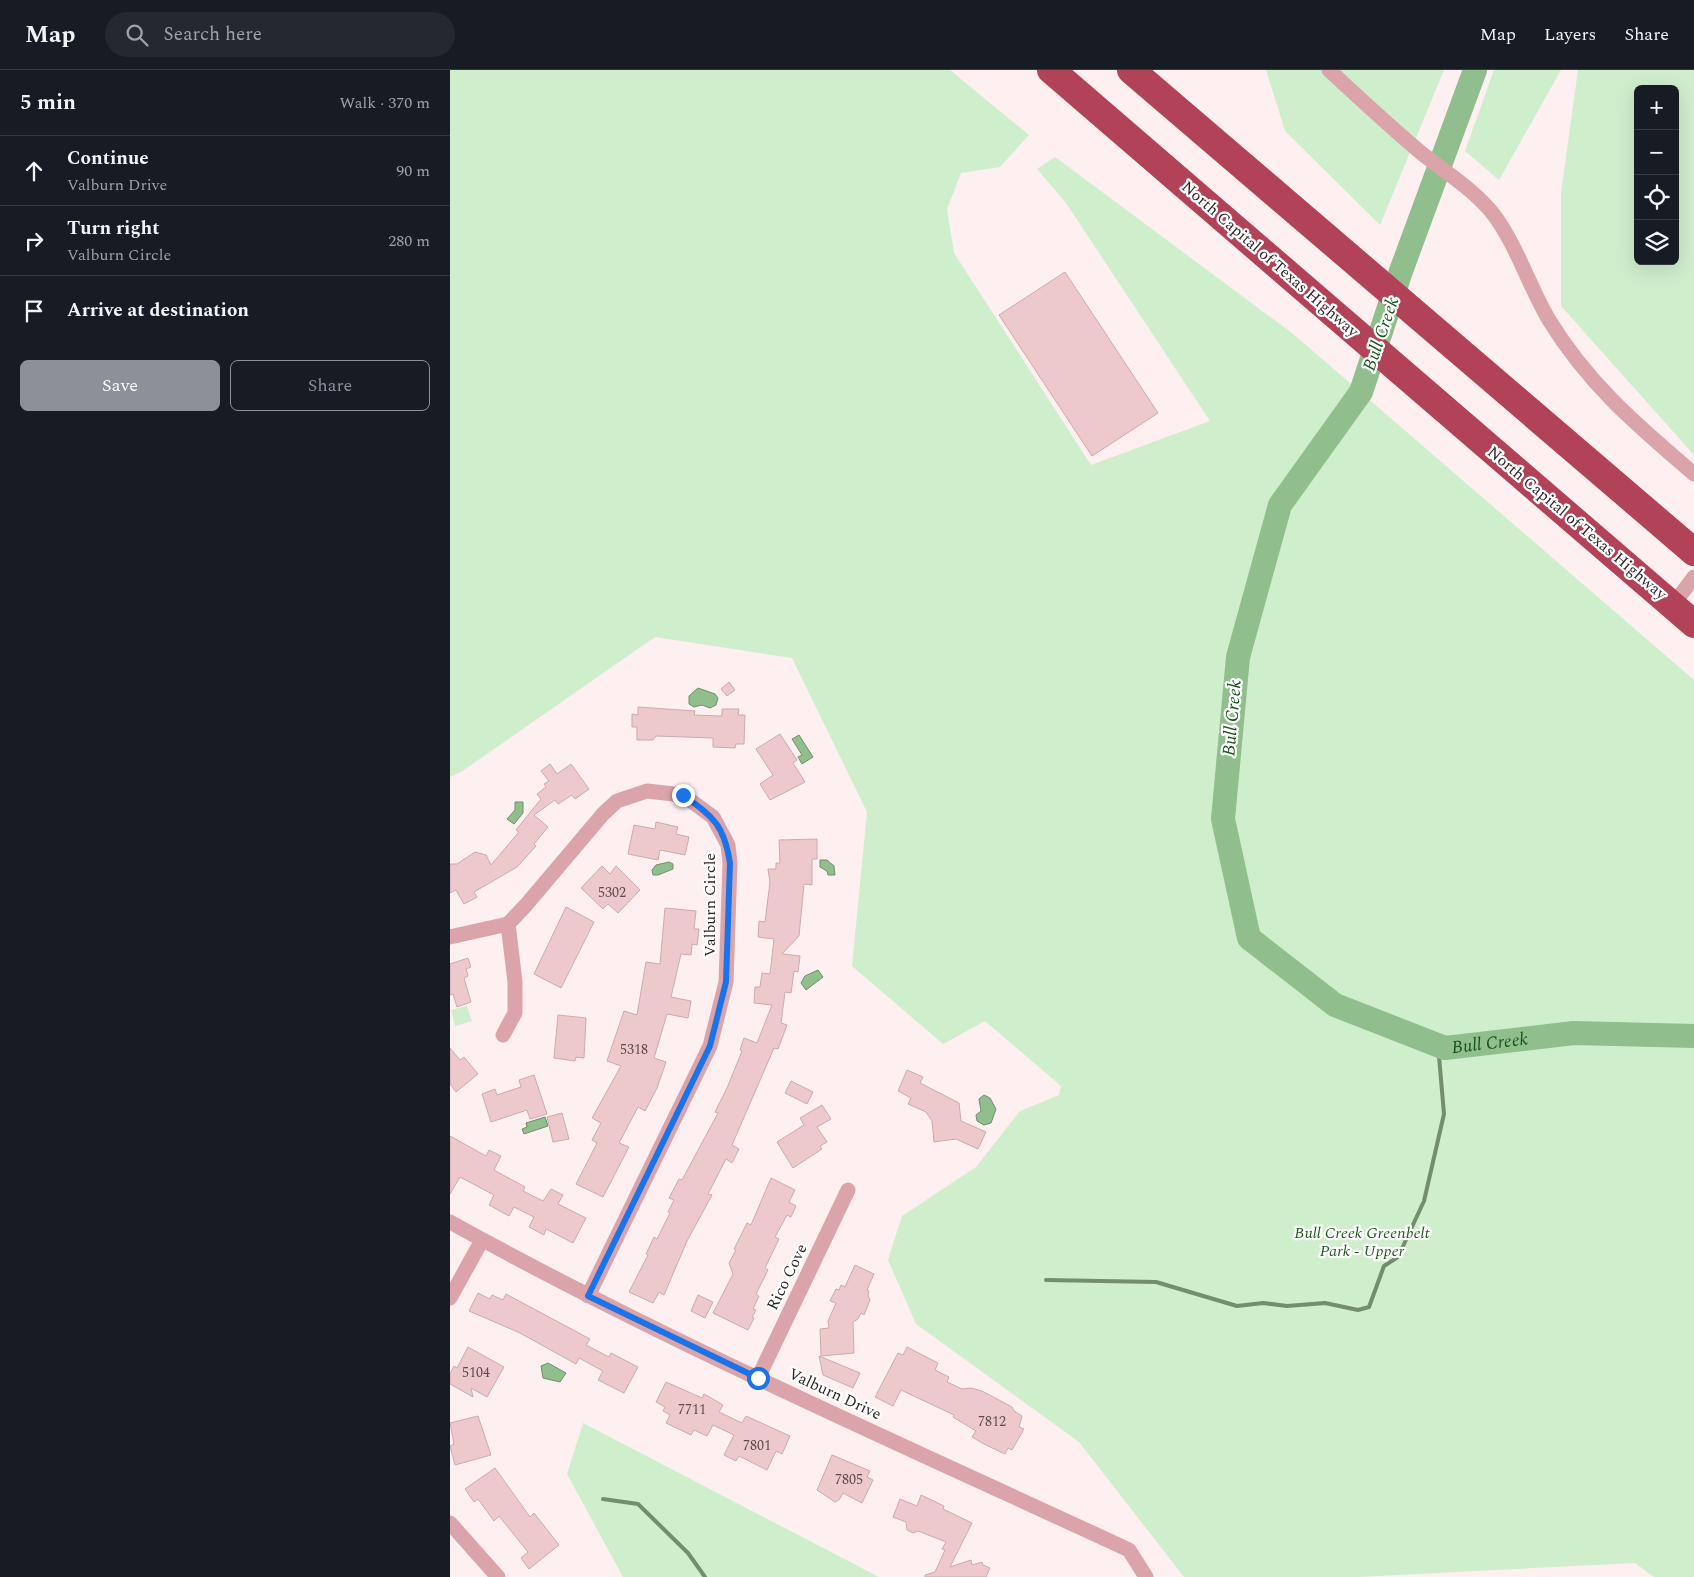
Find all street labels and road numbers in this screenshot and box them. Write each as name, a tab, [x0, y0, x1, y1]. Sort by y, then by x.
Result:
street label: North Capital of Texas Highway	[1176, 175, 1365, 344]
street label: North Capital of Texas Highway	[1482, 441, 1673, 606]
street label: Valburn Circle	[698, 853, 722, 957]
street label: Rico Cove	[761, 1240, 813, 1314]
street label: Valburn Drive	[784, 1362, 886, 1426]

